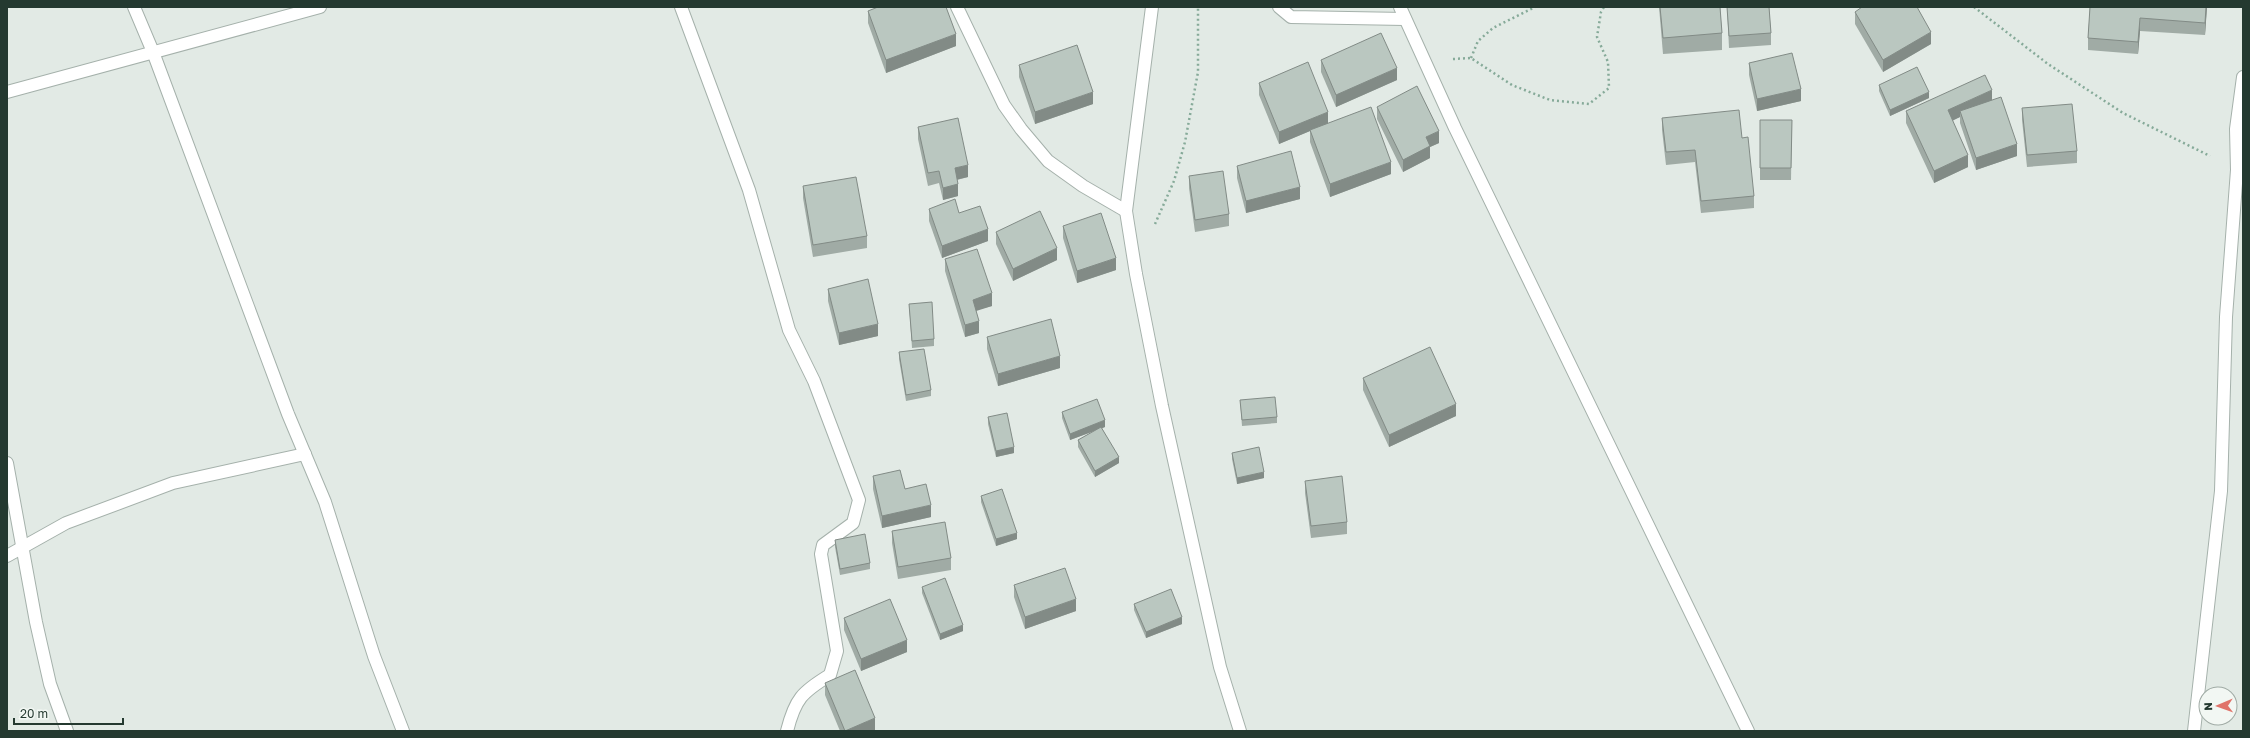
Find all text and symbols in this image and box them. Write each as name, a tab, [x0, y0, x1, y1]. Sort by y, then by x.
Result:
north arrow	[2198, 686, 2238, 726]
scale bar	[14, 700, 123, 726]
text: N	[2201, 702, 2214, 711]
text: 20 m	[20, 706, 48, 721]

